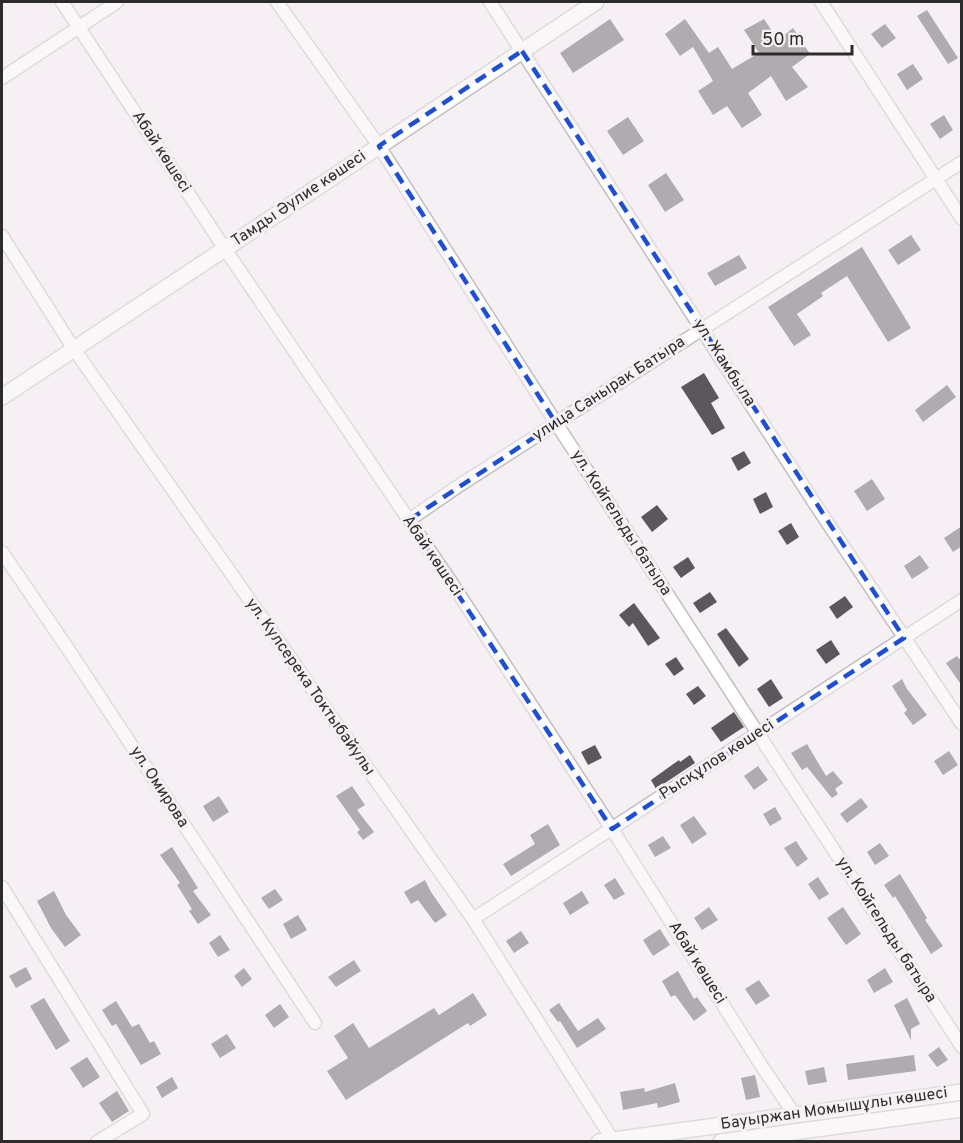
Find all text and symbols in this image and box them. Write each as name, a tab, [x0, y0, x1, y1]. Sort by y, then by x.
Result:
scale bar	[753, 18, 852, 56]
text: 50 m	[762, 29, 804, 52]
street label: Абай көшесі	[127, 107, 195, 197]
street label: Тамды Әулие көшесі	[228, 147, 370, 251]
street label: ул. Жамбыла	[688, 316, 760, 410]
street label: улица Санырак Батыра	[529, 332, 689, 446]
street label: ул. Койгельды батыра	[566, 446, 676, 600]
street label: Абай көшесі	[398, 512, 466, 600]
street label: ул. Кулсерека Токтыбайулы	[241, 594, 379, 780]
street label: Рысқұлов көшесі	[656, 715, 778, 805]
street label: ул. Омирова	[125, 743, 193, 831]
street label: ул. Койгельды батыра	[831, 853, 941, 1007]
street label: Абай көшесі	[664, 918, 730, 1008]
street label: Бауыржан Момышұлы көшесі	[719, 1083, 949, 1135]

